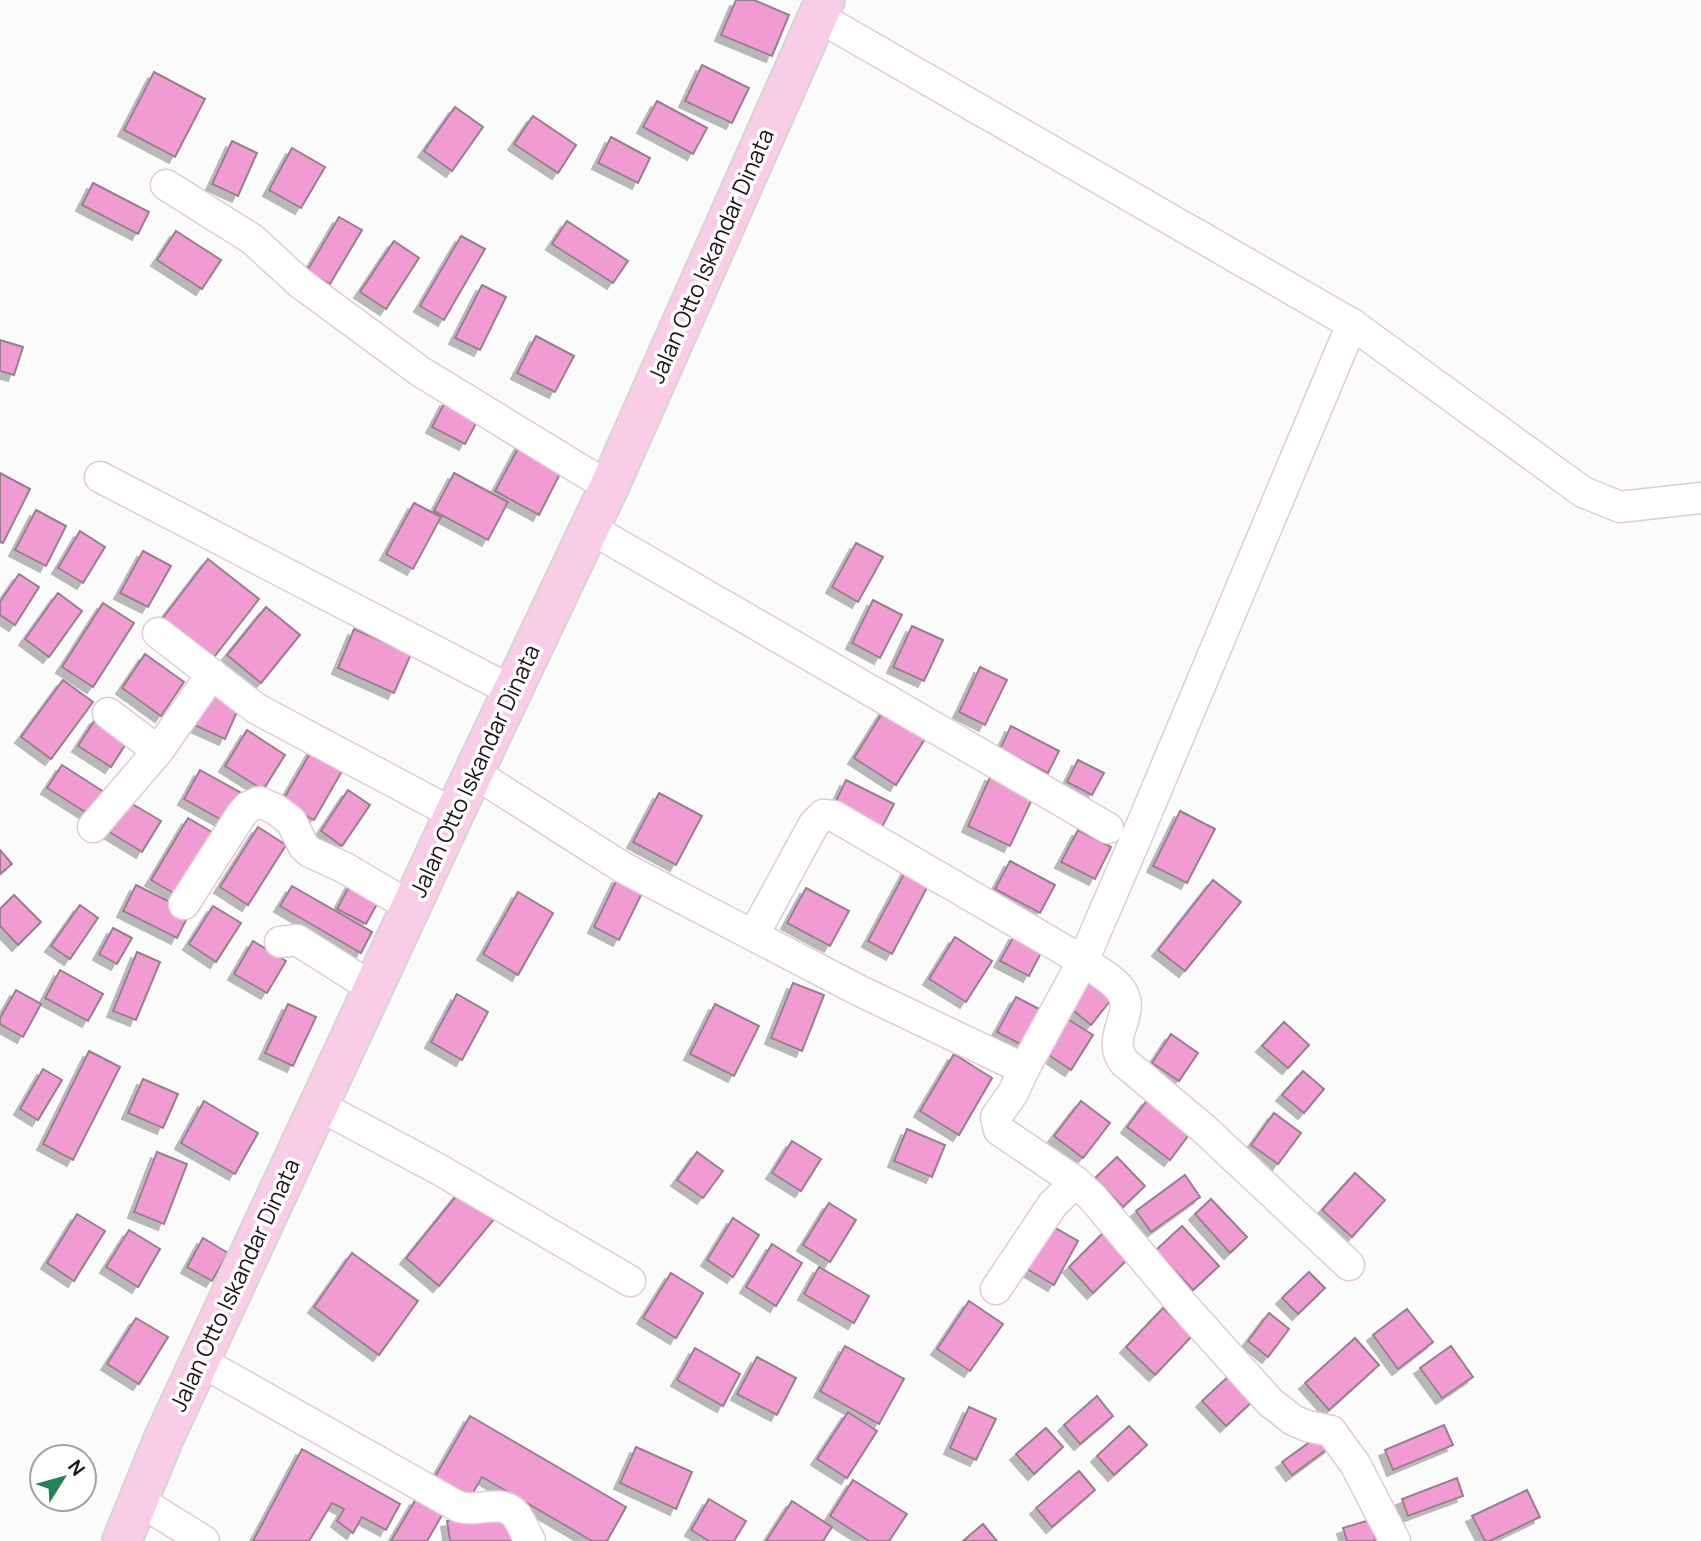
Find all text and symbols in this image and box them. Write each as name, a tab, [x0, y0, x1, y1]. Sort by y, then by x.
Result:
street label: Jalan Otto Iskandar Dinata	[639, 123, 781, 388]
street label: Jalan Otto Iskandar Dinata	[401, 639, 547, 902]
street label: Jalan Otto Iskandar Dinata	[161, 1153, 307, 1416]
north arrow	[28, 1443, 98, 1513]
text: N	[62, 1454, 91, 1481]

